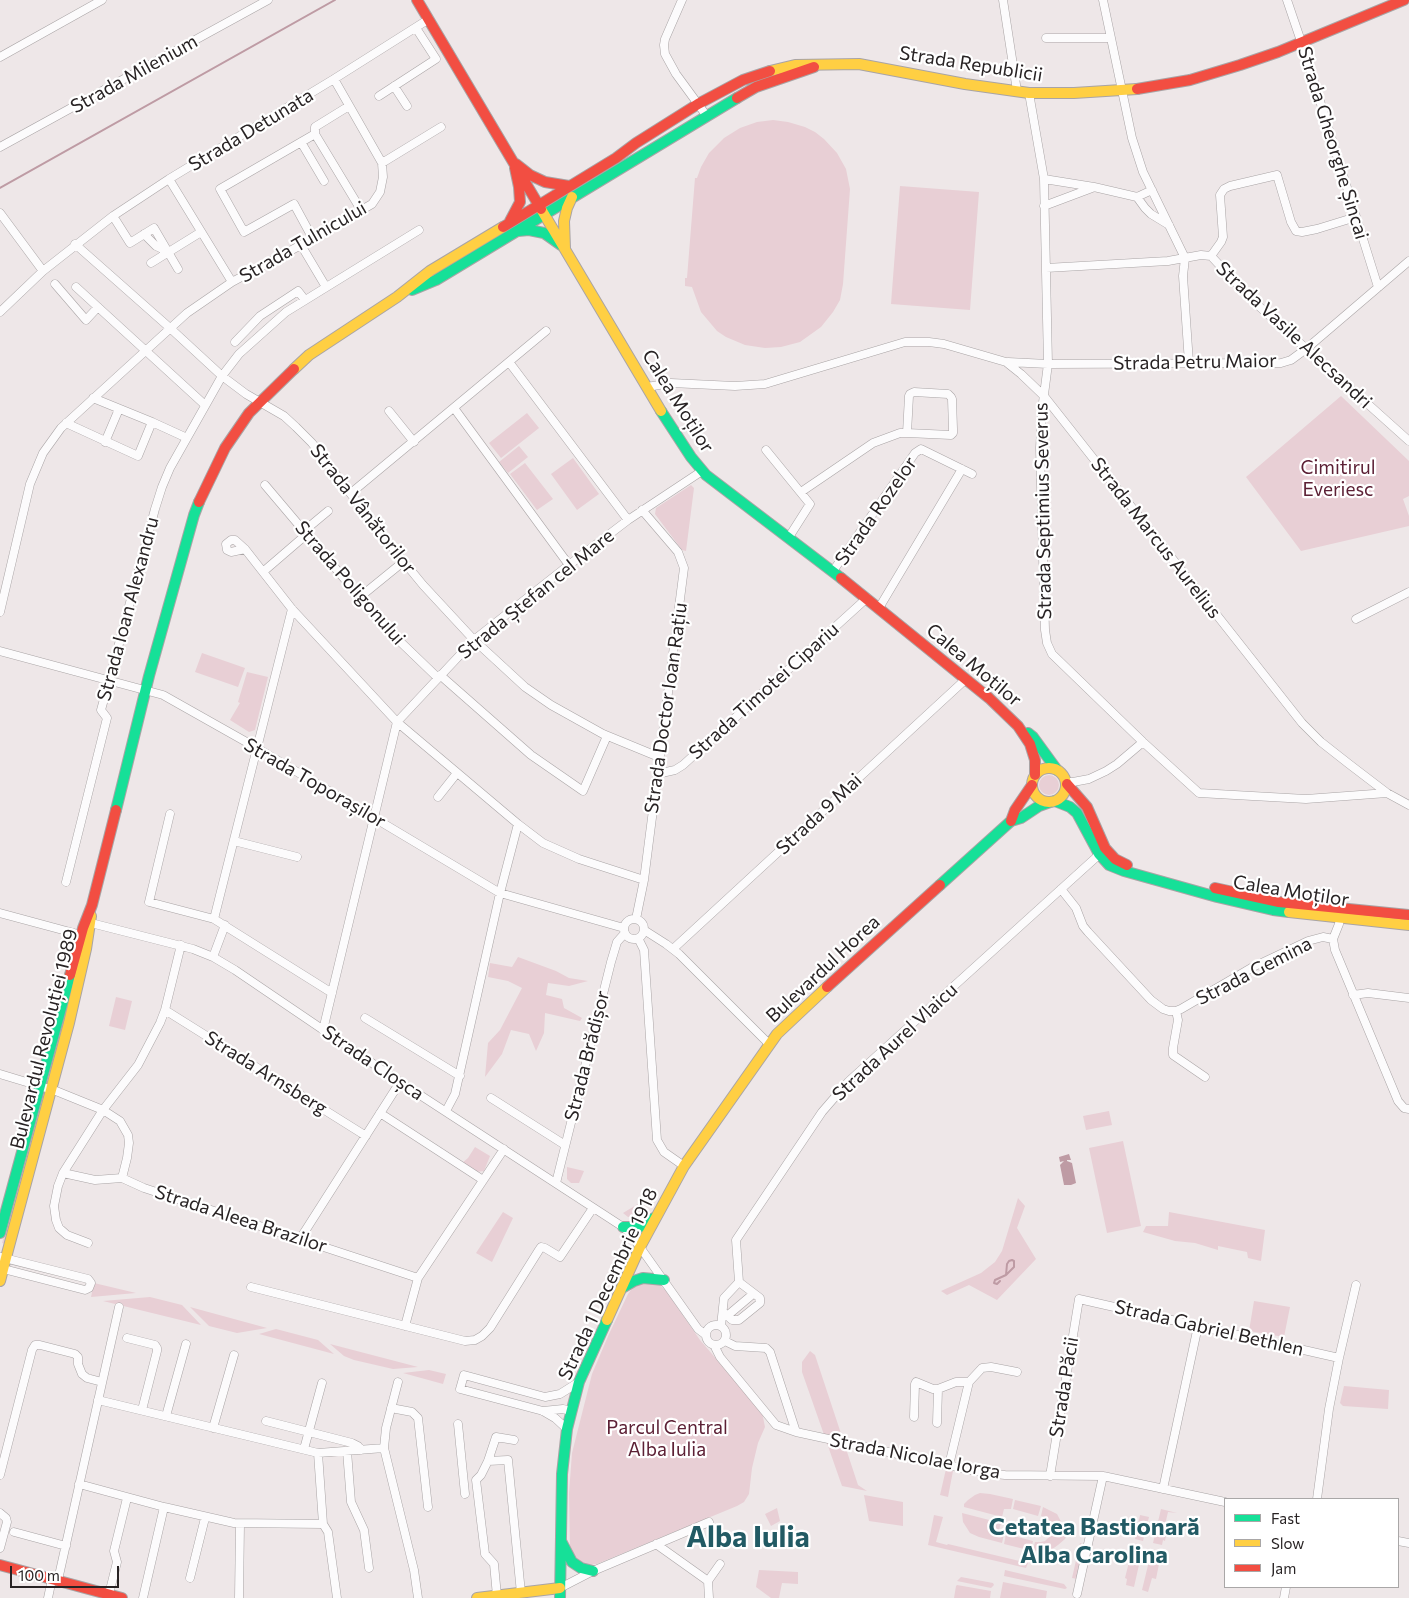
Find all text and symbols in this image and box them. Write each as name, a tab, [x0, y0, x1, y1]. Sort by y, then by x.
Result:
street label: Strada Milenium	[67, 30, 201, 118]
street label: Strada Republicii	[898, 41, 1044, 87]
street label: Strada Gheorghe Șincai	[1293, 44, 1373, 242]
street label: Strada Detunata	[185, 84, 317, 176]
street label: Strada Tulnicului	[235, 196, 371, 288]
street label: Strada Vasile Alecsandri	[1211, 257, 1377, 413]
street label: Calea Moților	[637, 345, 719, 457]
street label: Strada Petru Maior	[1113, 349, 1277, 375]
street label: Strada Septimius Severus	[1030, 402, 1056, 620]
street label: Strada Vânătorilor	[305, 440, 421, 578]
street label: Strada Rozelor	[830, 452, 922, 570]
street label: Strada Marcus Aurelius	[1086, 453, 1226, 623]
park label: Cimitirul Everiesc	[1300, 457, 1376, 501]
street label: Strada Ioan Alexandru	[92, 514, 164, 704]
street label: Strada Poligonului	[290, 516, 410, 650]
street label: Strada Ștefan cel Mare	[453, 524, 619, 664]
street label: Strada Doctor Ioan Rațiu	[640, 601, 692, 815]
street label: Strada Timotei Cipariu	[684, 618, 844, 764]
street label: Calea Moților	[922, 619, 1026, 711]
street label: Strada Toporașilor	[240, 733, 390, 833]
street label: Strada 9 Mai	[772, 769, 866, 859]
street label: Calea Moților	[1231, 871, 1351, 911]
street label: Bulevardul Horea	[761, 911, 885, 1027]
street label: Bulevardul Revoluției 1989	[6, 926, 82, 1152]
street label: Strada Gemina	[1192, 932, 1316, 1010]
street label: Strada Aurel Vlaicu	[828, 978, 962, 1106]
street label: Strada Brădișor	[560, 988, 614, 1124]
street label: Strada Cloșca	[318, 1021, 428, 1105]
street label: Strada Arnsberg	[201, 1026, 331, 1120]
street label: Strada Aleea Brazilor	[152, 1180, 330, 1258]
street label: Strada 1 Decembrie 1918	[553, 1184, 663, 1384]
street label: Strada Gabriel Bethlen	[1112, 1295, 1306, 1361]
street label: Strada Păcii	[1045, 1335, 1083, 1439]
park label: Parcul Central Alba Iulia	[606, 1417, 728, 1461]
street label: Strada Nicolae Iorga	[828, 1428, 1002, 1484]
legend	[1224, 1498, 1399, 1588]
text: Fast	[1271, 1509, 1300, 1527]
district label: Cetatea Bastionară Alba Carolina	[988, 1513, 1200, 1569]
district label: Alba Iulia	[686, 1520, 810, 1554]
text: Slow	[1271, 1534, 1304, 1552]
scale bar	[12, 1556, 121, 1588]
text: Jam	[1271, 1559, 1296, 1577]
text: 100 m	[18, 1566, 60, 1584]

